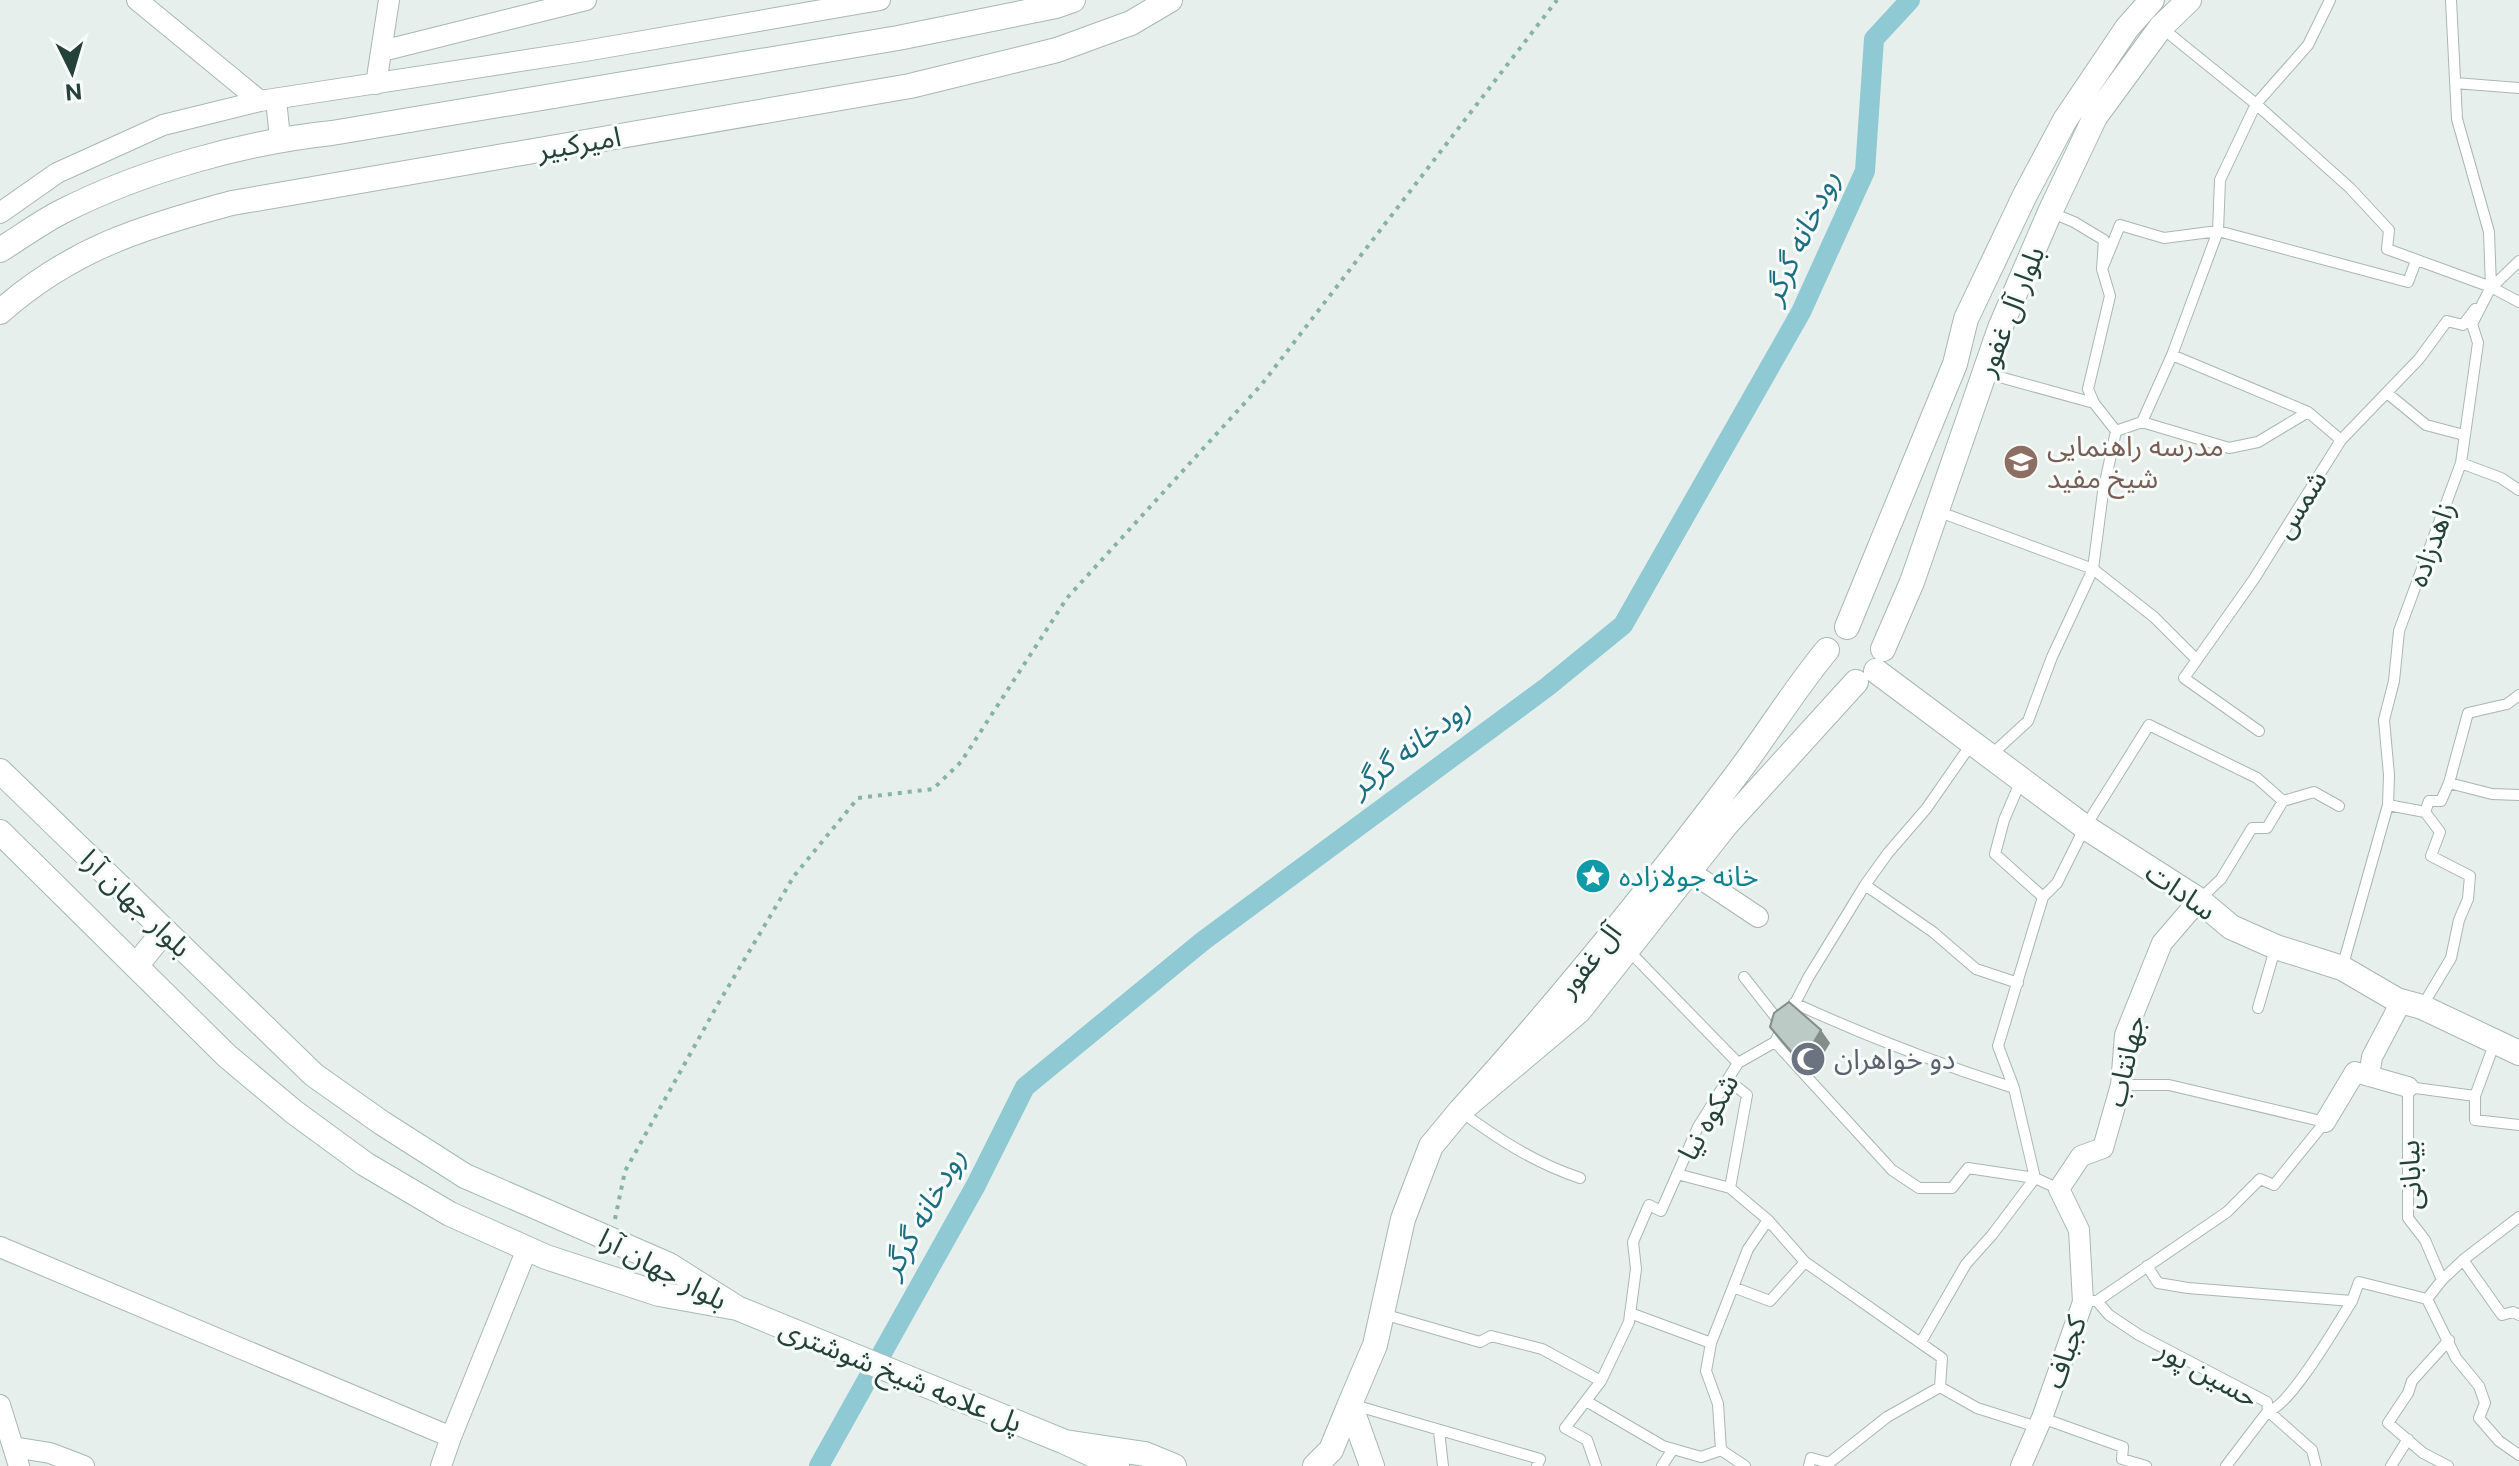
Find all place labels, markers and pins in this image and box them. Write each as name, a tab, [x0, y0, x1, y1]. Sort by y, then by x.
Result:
place label: مدرسه راهنمایی شیخ مفید	[2047, 429, 2224, 499]
school or university icon: مدرسه راهنمایی شیخ مفید	[2002, 443, 2040, 481]
place icon: خانه جولازاده	[1574, 857, 1612, 895]
place label: خانه جولازاده	[1619, 859, 1759, 893]
mosque icon: دو خواهران	[1789, 1040, 1827, 1078]
place label: دو خواهران	[1834, 1042, 1955, 1076]

